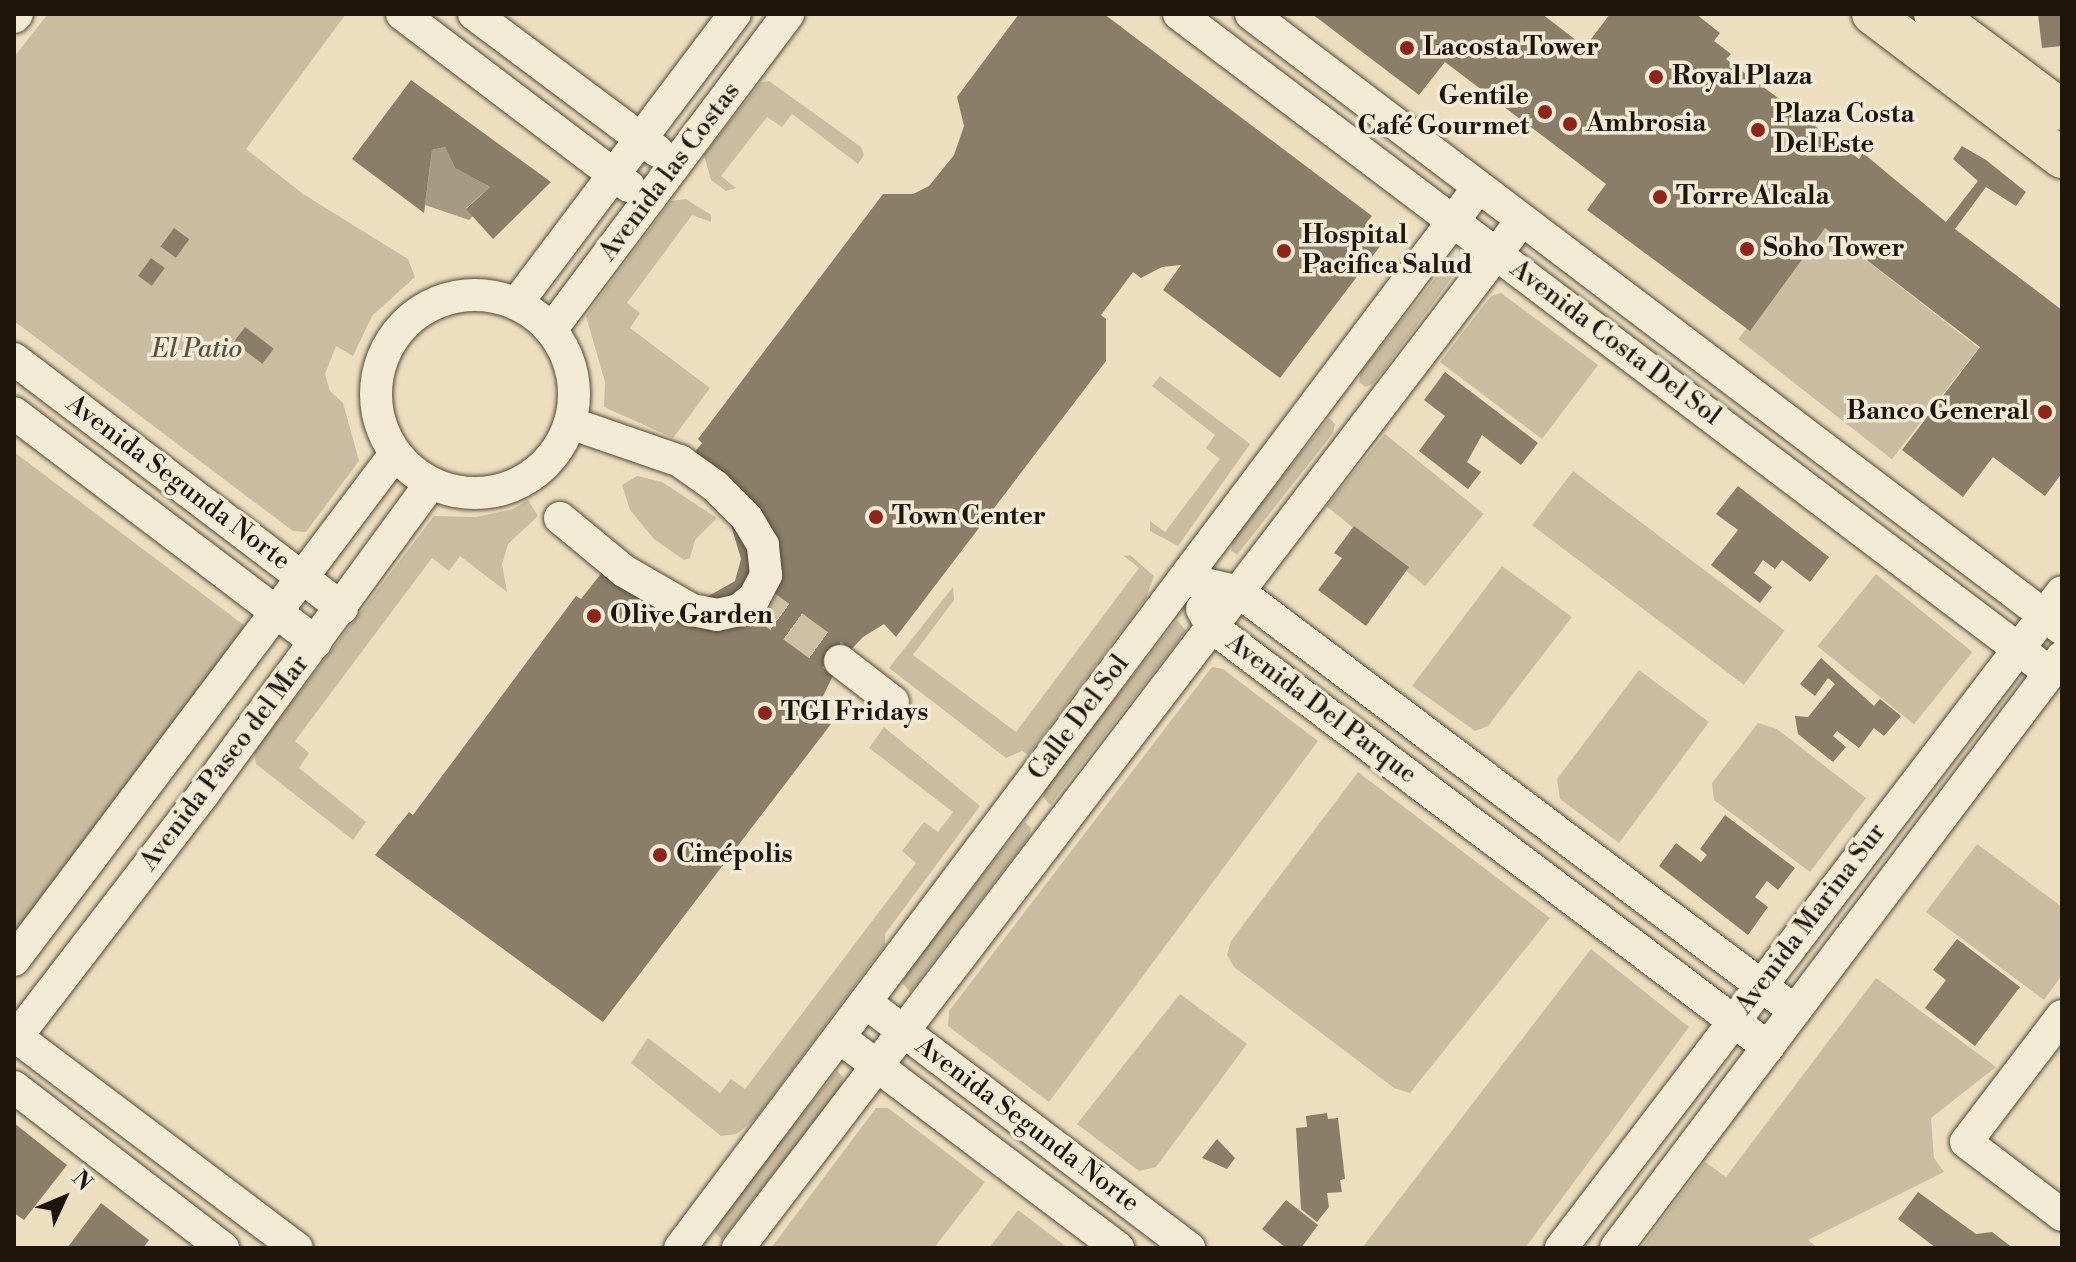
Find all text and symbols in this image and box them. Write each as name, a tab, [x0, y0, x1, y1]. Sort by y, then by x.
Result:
place label: Lacosta Tower	[1423, 32, 1599, 64]
marker: Lacosta Tower	[1398, 39, 1416, 57]
place label: Royal Plaza	[1672, 61, 1813, 93]
marker: Royal Plaza	[1647, 68, 1665, 86]
street label: Avenida las Costas	[593, 77, 747, 267]
place label: Gentile Café Gourmet	[1357, 81, 1529, 142]
place label: Plaza Costa Del Este	[1774, 99, 1915, 160]
marker: Gentile Café Gourmet	[1536, 103, 1554, 121]
place label: Ambrosia	[1586, 108, 1706, 140]
marker: Ambrosia	[1561, 115, 1579, 133]
marker: Plaza Costa Del Este	[1749, 121, 1767, 139]
place label: Torre Alcala	[1676, 181, 1830, 213]
marker: Torre Alcala	[1651, 188, 1669, 206]
place label: Hospital Pacifica Salud	[1302, 220, 1472, 282]
place label: Soho Tower	[1763, 233, 1905, 265]
marker: Hospital Pacifica Salud	[1273, 240, 1295, 262]
marker: Soho Tower	[1738, 240, 1756, 258]
street label: Avenida Costa Del Sol	[1504, 254, 1726, 432]
park label: El Patio	[152, 334, 242, 366]
street label: Avenida Segunda Norte	[60, 389, 296, 577]
place label: Banco General	[1846, 396, 2029, 428]
marker: Banco General	[2036, 403, 2054, 421]
place label: Town Center	[892, 501, 1046, 533]
marker: Town Center	[867, 508, 885, 526]
place label: Olive Garden	[610, 600, 773, 632]
marker: Olive Garden	[585, 607, 603, 625]
street label: Avenida Del Parque	[1220, 627, 1422, 791]
street label: Avenida Paseo del Mar	[134, 649, 316, 877]
street label: Calle Del Sol	[1022, 649, 1136, 787]
place label: TGI Fridays	[781, 697, 928, 729]
marker: TGI Fridays	[756, 704, 774, 722]
street label: Avenida Marina Sur	[1729, 817, 1893, 1021]
place label: Cinépolis	[676, 839, 793, 871]
marker: Cinépolis	[651, 846, 669, 864]
street label: Avenida Segunda Norte	[909, 1031, 1145, 1219]
north arrow	[24, 1158, 104, 1238]
text: N	[66, 1165, 97, 1197]

